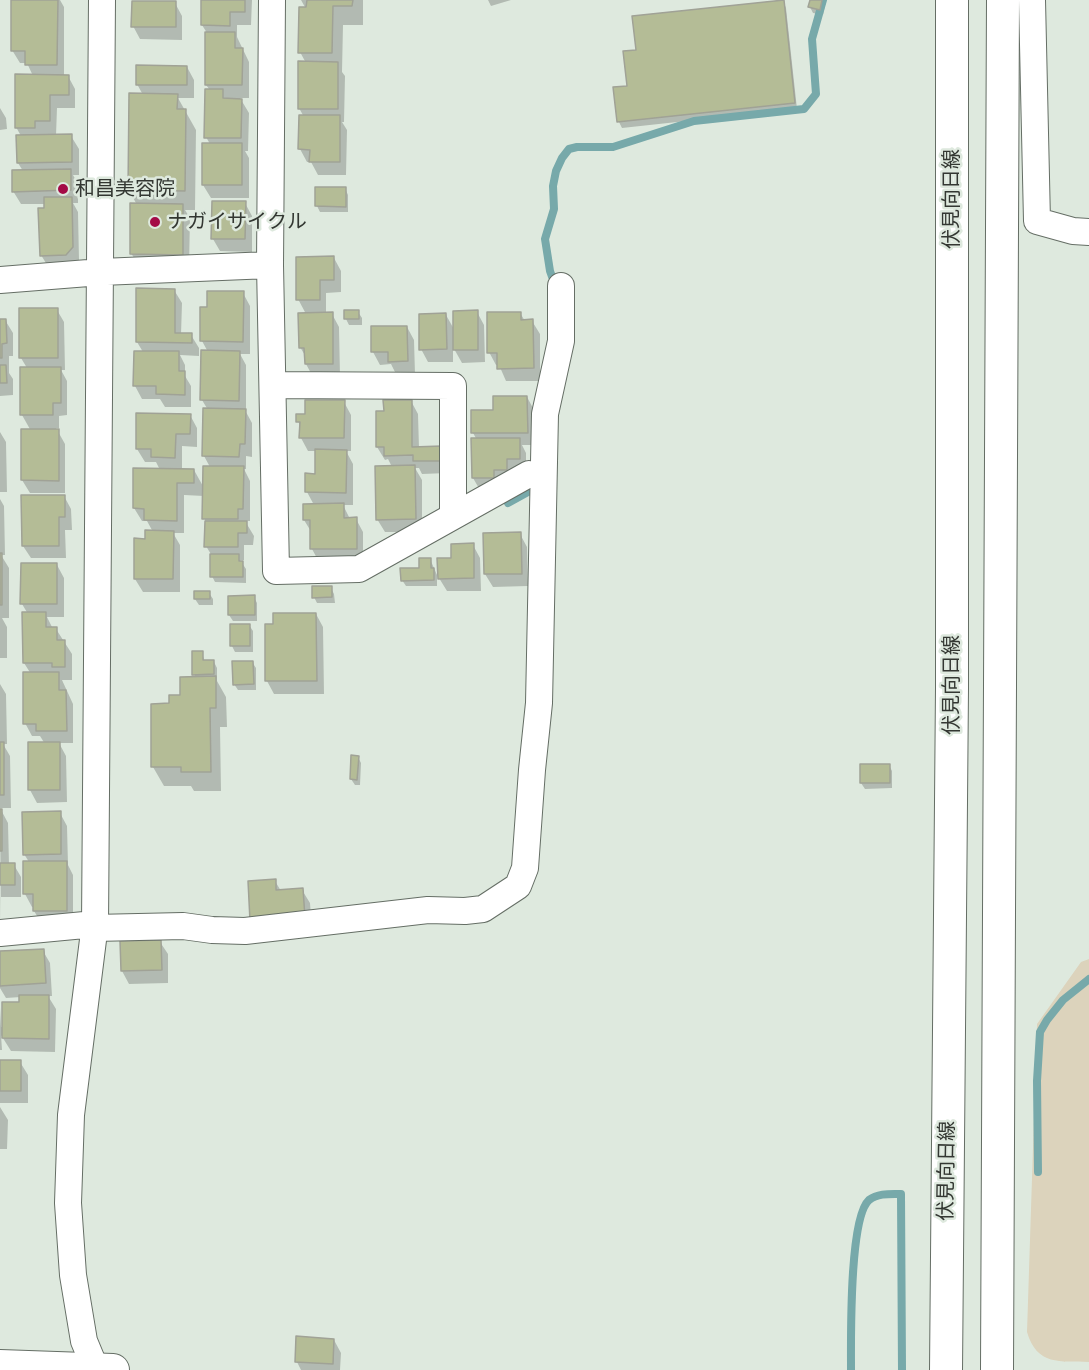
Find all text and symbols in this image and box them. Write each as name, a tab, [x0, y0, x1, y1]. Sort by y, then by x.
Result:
street label: 伏見向日線	[940, 149, 964, 249]
place label: 和昌美容院	[75, 177, 175, 201]
marker: 和昌美容院	[56, 182, 70, 196]
place label: ナガイサイクル	[167, 210, 307, 234]
marker: ナガイサイクル	[148, 215, 162, 229]
street label: 伏見向日線	[940, 635, 964, 735]
street label: 伏見向日線	[934, 1121, 960, 1221]

